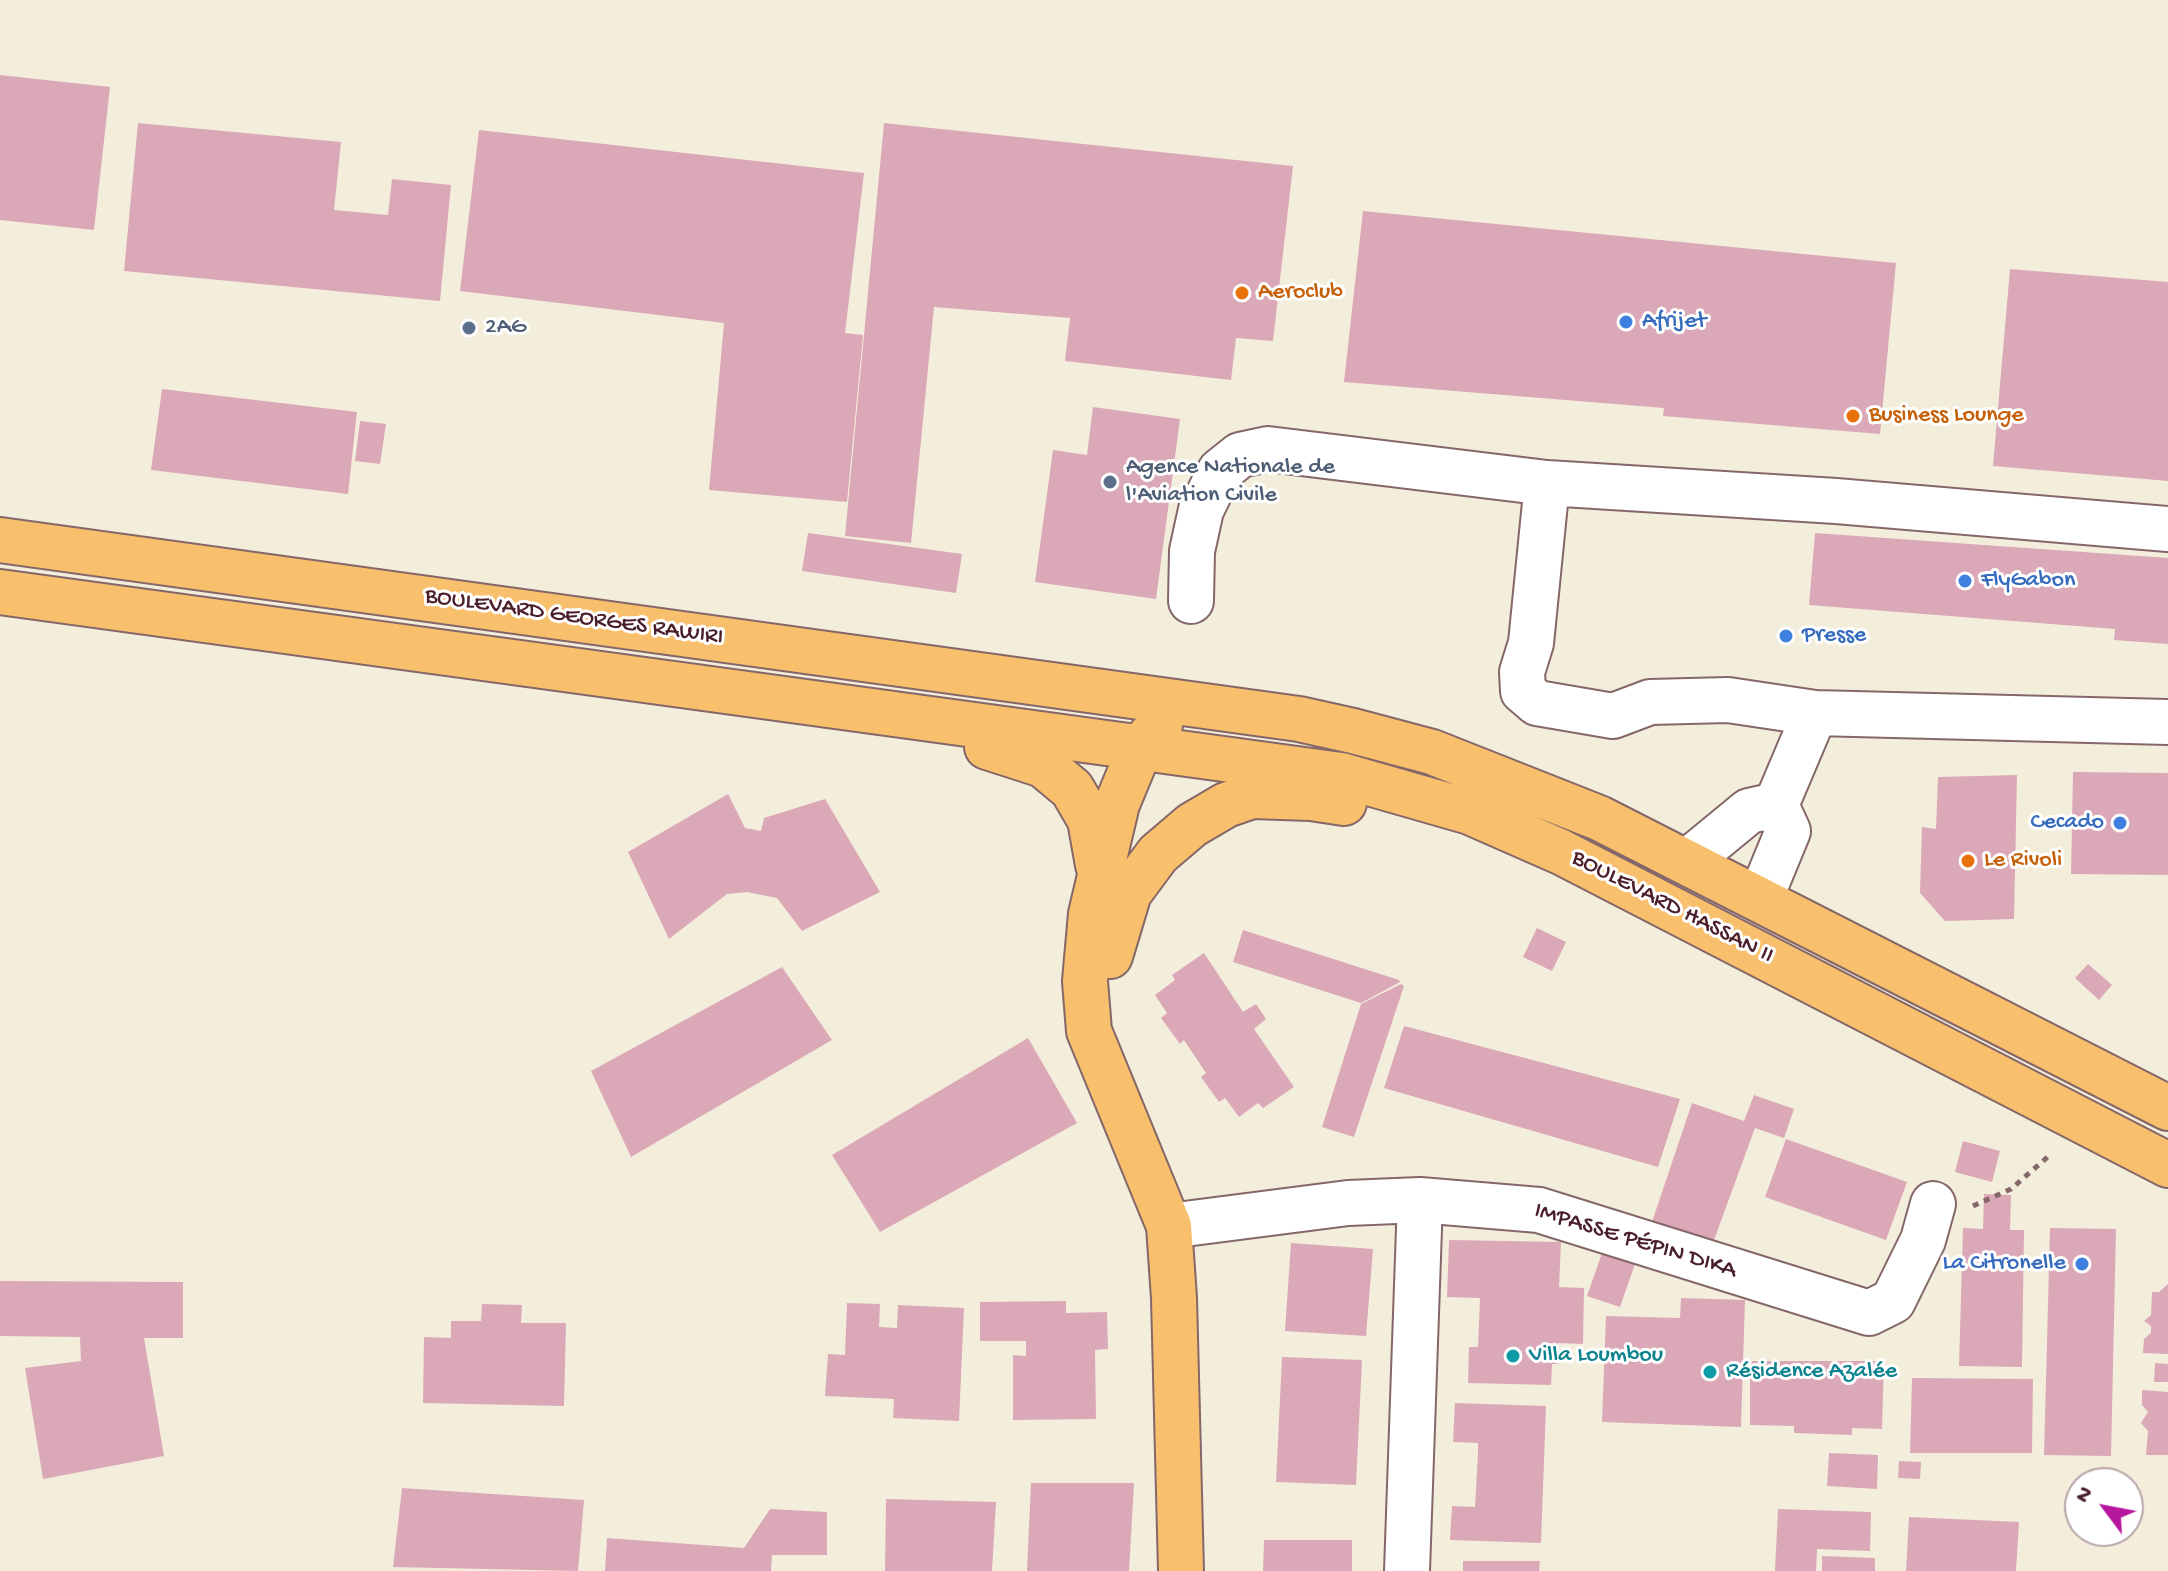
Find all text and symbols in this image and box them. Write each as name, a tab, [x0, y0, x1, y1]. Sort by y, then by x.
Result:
place label: Aeroclub	[1258, 279, 1343, 307]
marker: Aeroclub	[1233, 284, 1251, 302]
place label: Afrijet	[1642, 308, 1706, 336]
marker: Afrijet	[1617, 313, 1635, 331]
place label: 2AG	[485, 314, 526, 342]
marker: 2AG	[460, 319, 478, 337]
place label: Business Lounge	[1869, 402, 2024, 430]
marker: Business Lounge	[1844, 407, 1862, 425]
place label: Agence Nationale de l'Aviation Civile	[1126, 454, 1335, 510]
marker: Agence Nationale de l'Aviation Civile	[1101, 473, 1119, 491]
place label: FlyGabon	[1981, 567, 2075, 595]
marker: FlyGabon	[1956, 572, 1974, 590]
street label: BOULEVARD GEORGES RAWIRI	[423, 583, 725, 653]
place label: Presse	[1802, 622, 1866, 650]
marker: Presse	[1777, 627, 1795, 645]
place label: Cecado	[2031, 809, 2104, 837]
marker: Cecado	[2111, 814, 2129, 832]
street label: BOULEVARD HASSAN II	[1566, 845, 1778, 971]
place label: Le Rivoli	[1984, 847, 2062, 875]
marker: Le Rivoli	[1959, 852, 1977, 870]
street label: IMPASSE PÉPIN DIKA	[1530, 1198, 1740, 1286]
place label: La Citronelle	[1942, 1250, 2066, 1278]
marker: La Citronelle	[2073, 1255, 2091, 1273]
place label: Villa Loumbou	[1529, 1342, 1663, 1370]
marker: Villa Loumbou	[1504, 1347, 1522, 1365]
place label: Résidence Azalée	[1726, 1358, 1897, 1386]
marker: Résidence Azalée	[1701, 1363, 1719, 1381]
north arrow	[2064, 1467, 2144, 1547]
text: N	[2071, 1482, 2100, 1508]

